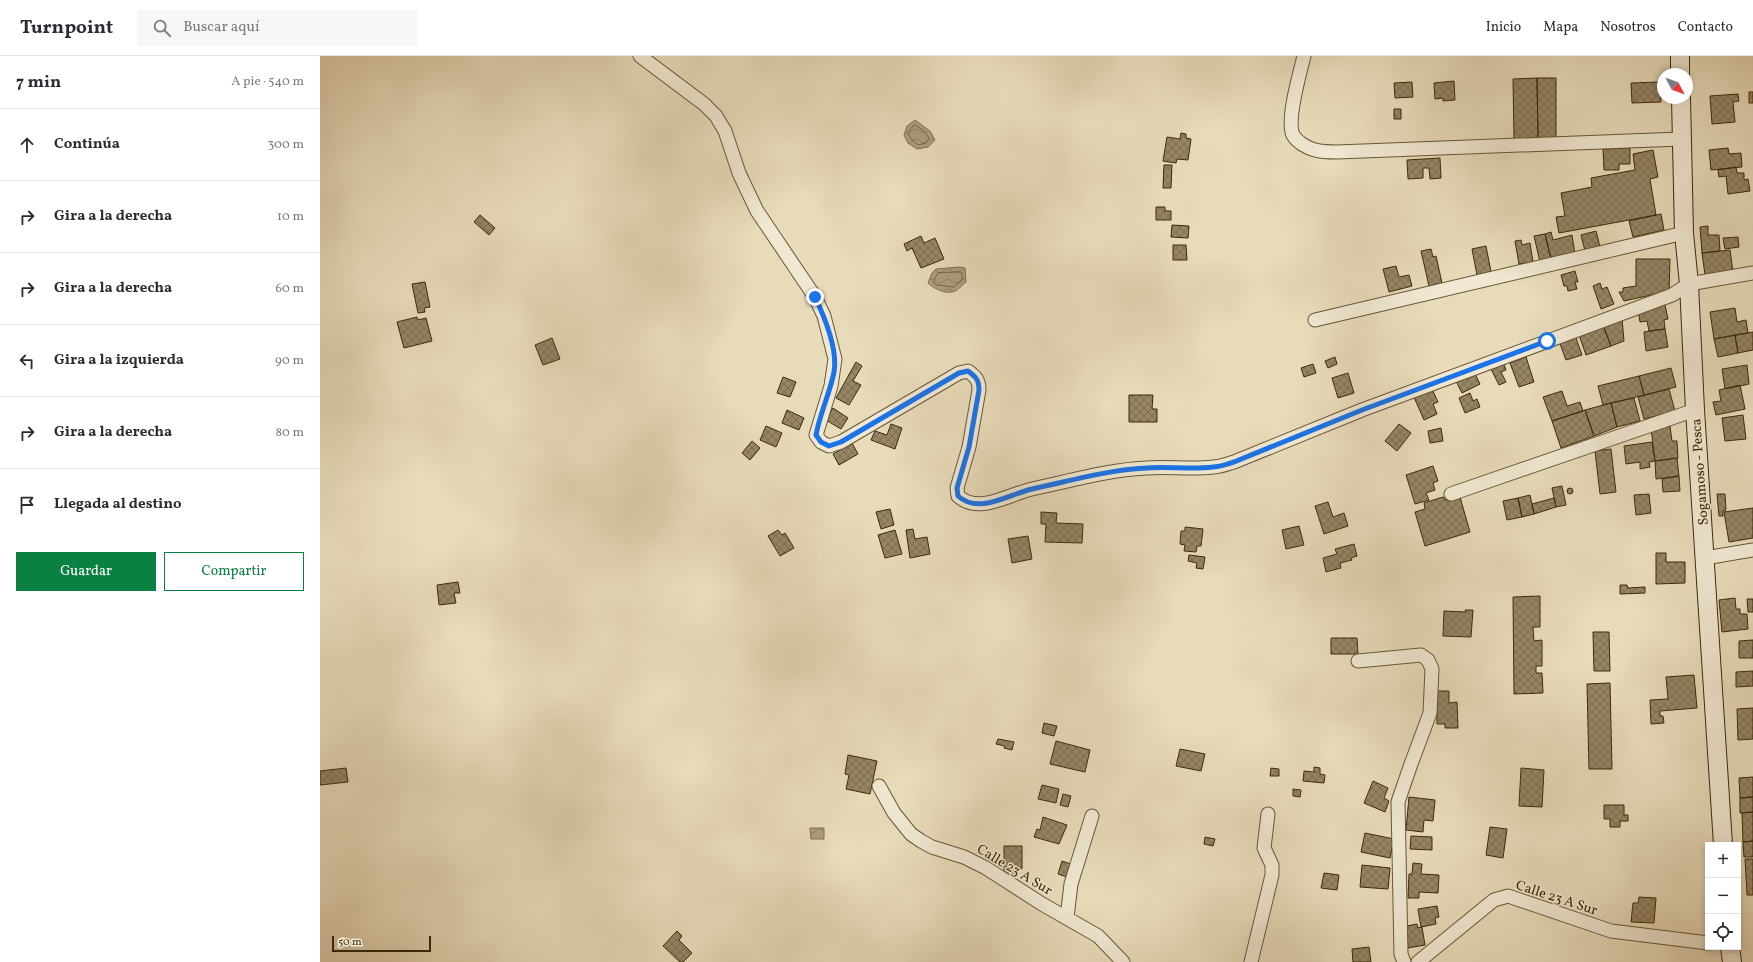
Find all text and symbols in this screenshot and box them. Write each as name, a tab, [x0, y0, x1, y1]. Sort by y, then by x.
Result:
search box	[137, 10, 417, 46]
text: Turnpoint	[20, 15, 113, 41]
icon: search	[151, 17, 173, 39]
text: Buscar aquí	[183, 17, 259, 38]
text: Inicio	[1486, 18, 1521, 37]
text: Mapa	[1543, 18, 1578, 37]
text: Nosotros	[1600, 18, 1656, 37]
text: Contacto	[1678, 18, 1733, 37]
north arrow	[1657, 68, 1693, 104]
text: 7 min	[16, 71, 61, 94]
text: A pie · 540 m	[231, 73, 304, 91]
icon: ahead	[16, 134, 38, 156]
text: Continúa	[54, 134, 120, 155]
text: 300 m	[268, 136, 304, 154]
icon: right	[16, 206, 38, 228]
text: Gira a la derecha	[54, 206, 172, 227]
text: 10 m	[277, 208, 304, 226]
icon: right	[16, 278, 38, 300]
text: Gira a la derecha	[54, 278, 172, 299]
text: 60 m	[276, 280, 304, 298]
route end	[806, 288, 824, 306]
route start	[1538, 332, 1556, 350]
icon: left	[16, 350, 38, 372]
text: Gira a la izquierda	[54, 350, 184, 371]
text: 90 m	[275, 352, 304, 370]
street label: Sogamoso - Pesca	[1687, 418, 1714, 526]
icon: right	[16, 422, 38, 444]
text: Gira a la derecha	[54, 422, 172, 443]
text: 80 m	[275, 424, 304, 442]
icon: arrive	[16, 494, 38, 516]
text: Llegada al destino	[54, 494, 182, 515]
button: Guardar	[16, 552, 156, 591]
button: Compartir	[164, 552, 304, 591]
street label: Calle 23 A Sur	[973, 840, 1056, 900]
map controls	[1705, 842, 1741, 950]
button: +	[1705, 842, 1741, 878]
street label: Calle 23 A Sur	[1513, 876, 1600, 921]
button: −	[1705, 878, 1741, 914]
button: locate	[1705, 914, 1741, 950]
scale bar	[332, 934, 431, 953]
text: 50 m	[338, 935, 362, 950]

